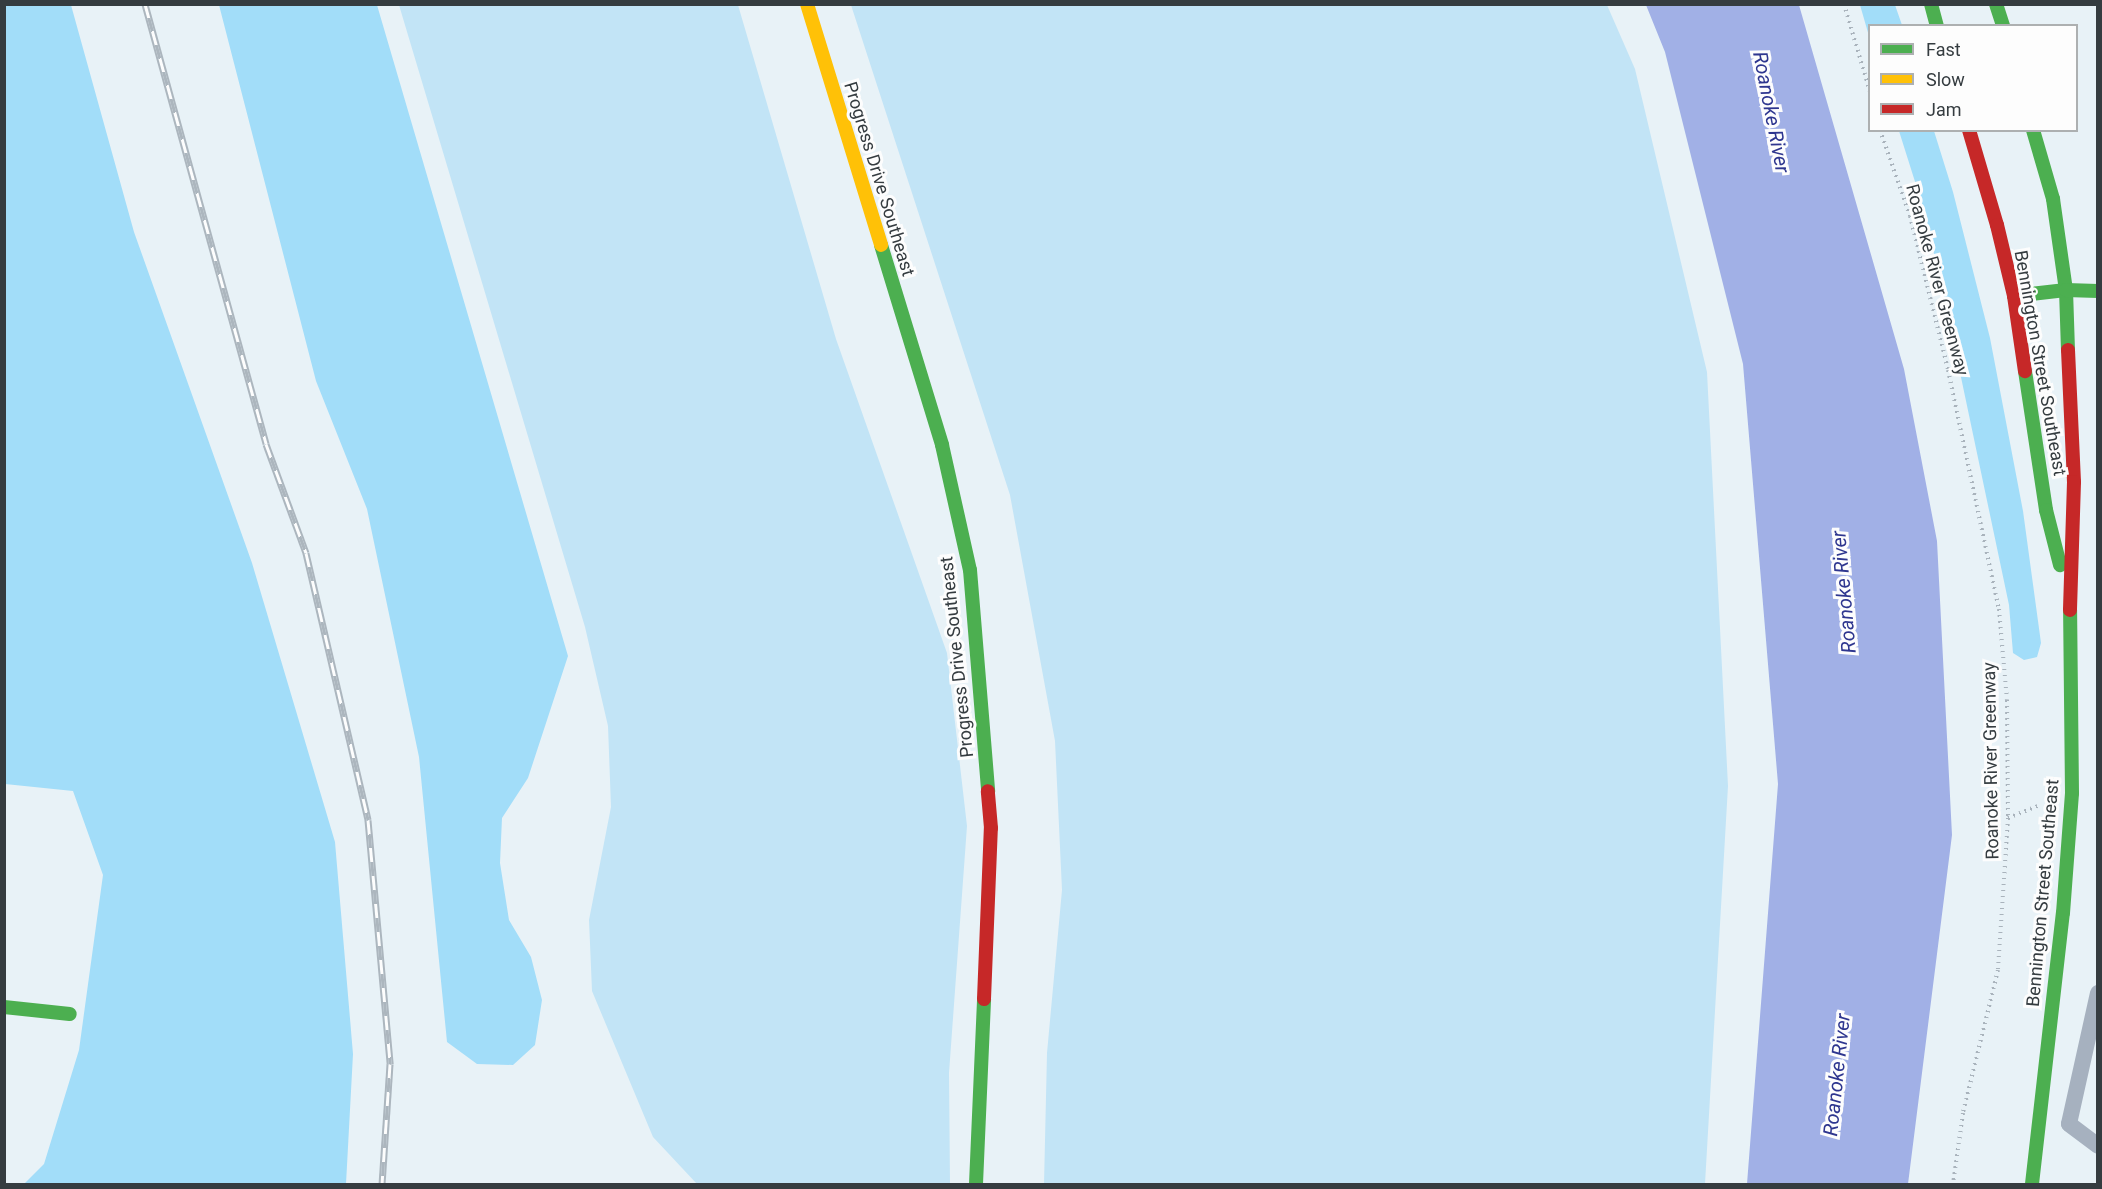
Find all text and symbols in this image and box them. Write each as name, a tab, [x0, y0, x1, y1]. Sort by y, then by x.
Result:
legend	[1868, 24, 2078, 132]
text: Fast	[1926, 39, 1961, 60]
water label: Roanoke River	[1747, 49, 1795, 175]
text: Slow	[1926, 69, 1965, 90]
street label: Progress Drive Southeast	[839, 79, 919, 279]
text: Jam	[1926, 99, 1962, 120]
street label: Roanoke River Greenway	[1901, 182, 1973, 378]
street label: Bennington Street Southeast	[2010, 249, 2070, 477]
water label: Roanoke River	[1827, 530, 1861, 654]
street label: Progress Drive Southeast	[936, 555, 978, 759]
street label: Roanoke River Greenway	[1978, 662, 2004, 860]
street label: Bennington Street Southeast	[2022, 778, 2064, 1008]
water label: Roanoke River	[1819, 1013, 1855, 1137]

